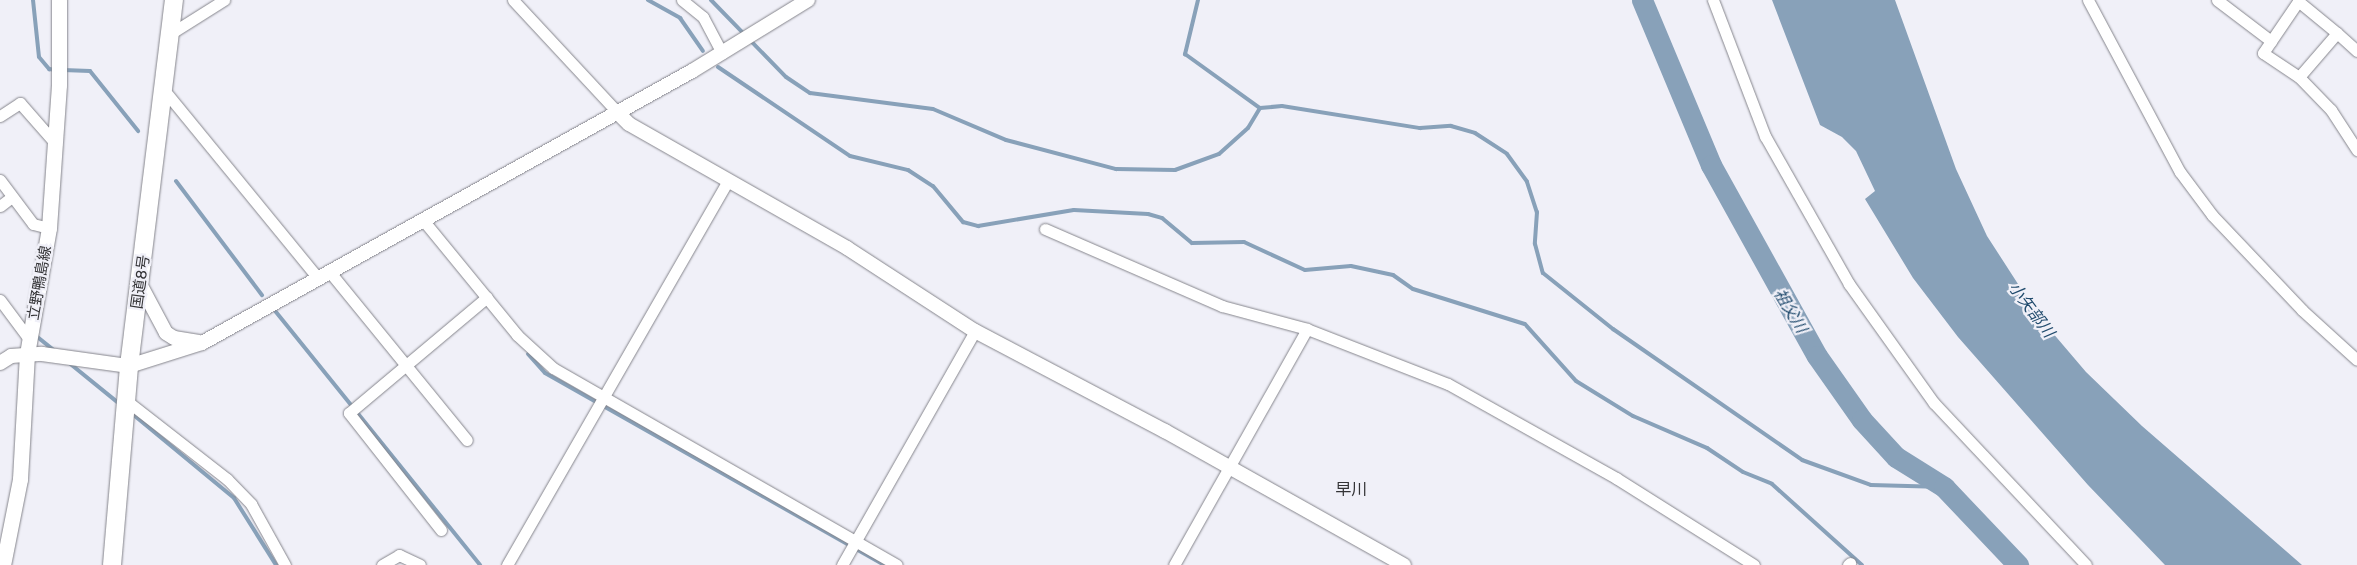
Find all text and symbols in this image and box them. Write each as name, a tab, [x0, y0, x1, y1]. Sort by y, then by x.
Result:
street label: 立野鴨島線	[25, 245, 55, 321]
street label: 国道8号	[128, 254, 154, 310]
water label: 小矢部川	[2004, 279, 2058, 341]
water label: 祖父川	[1769, 285, 1811, 337]
district label: 早川	[1335, 480, 1367, 500]

